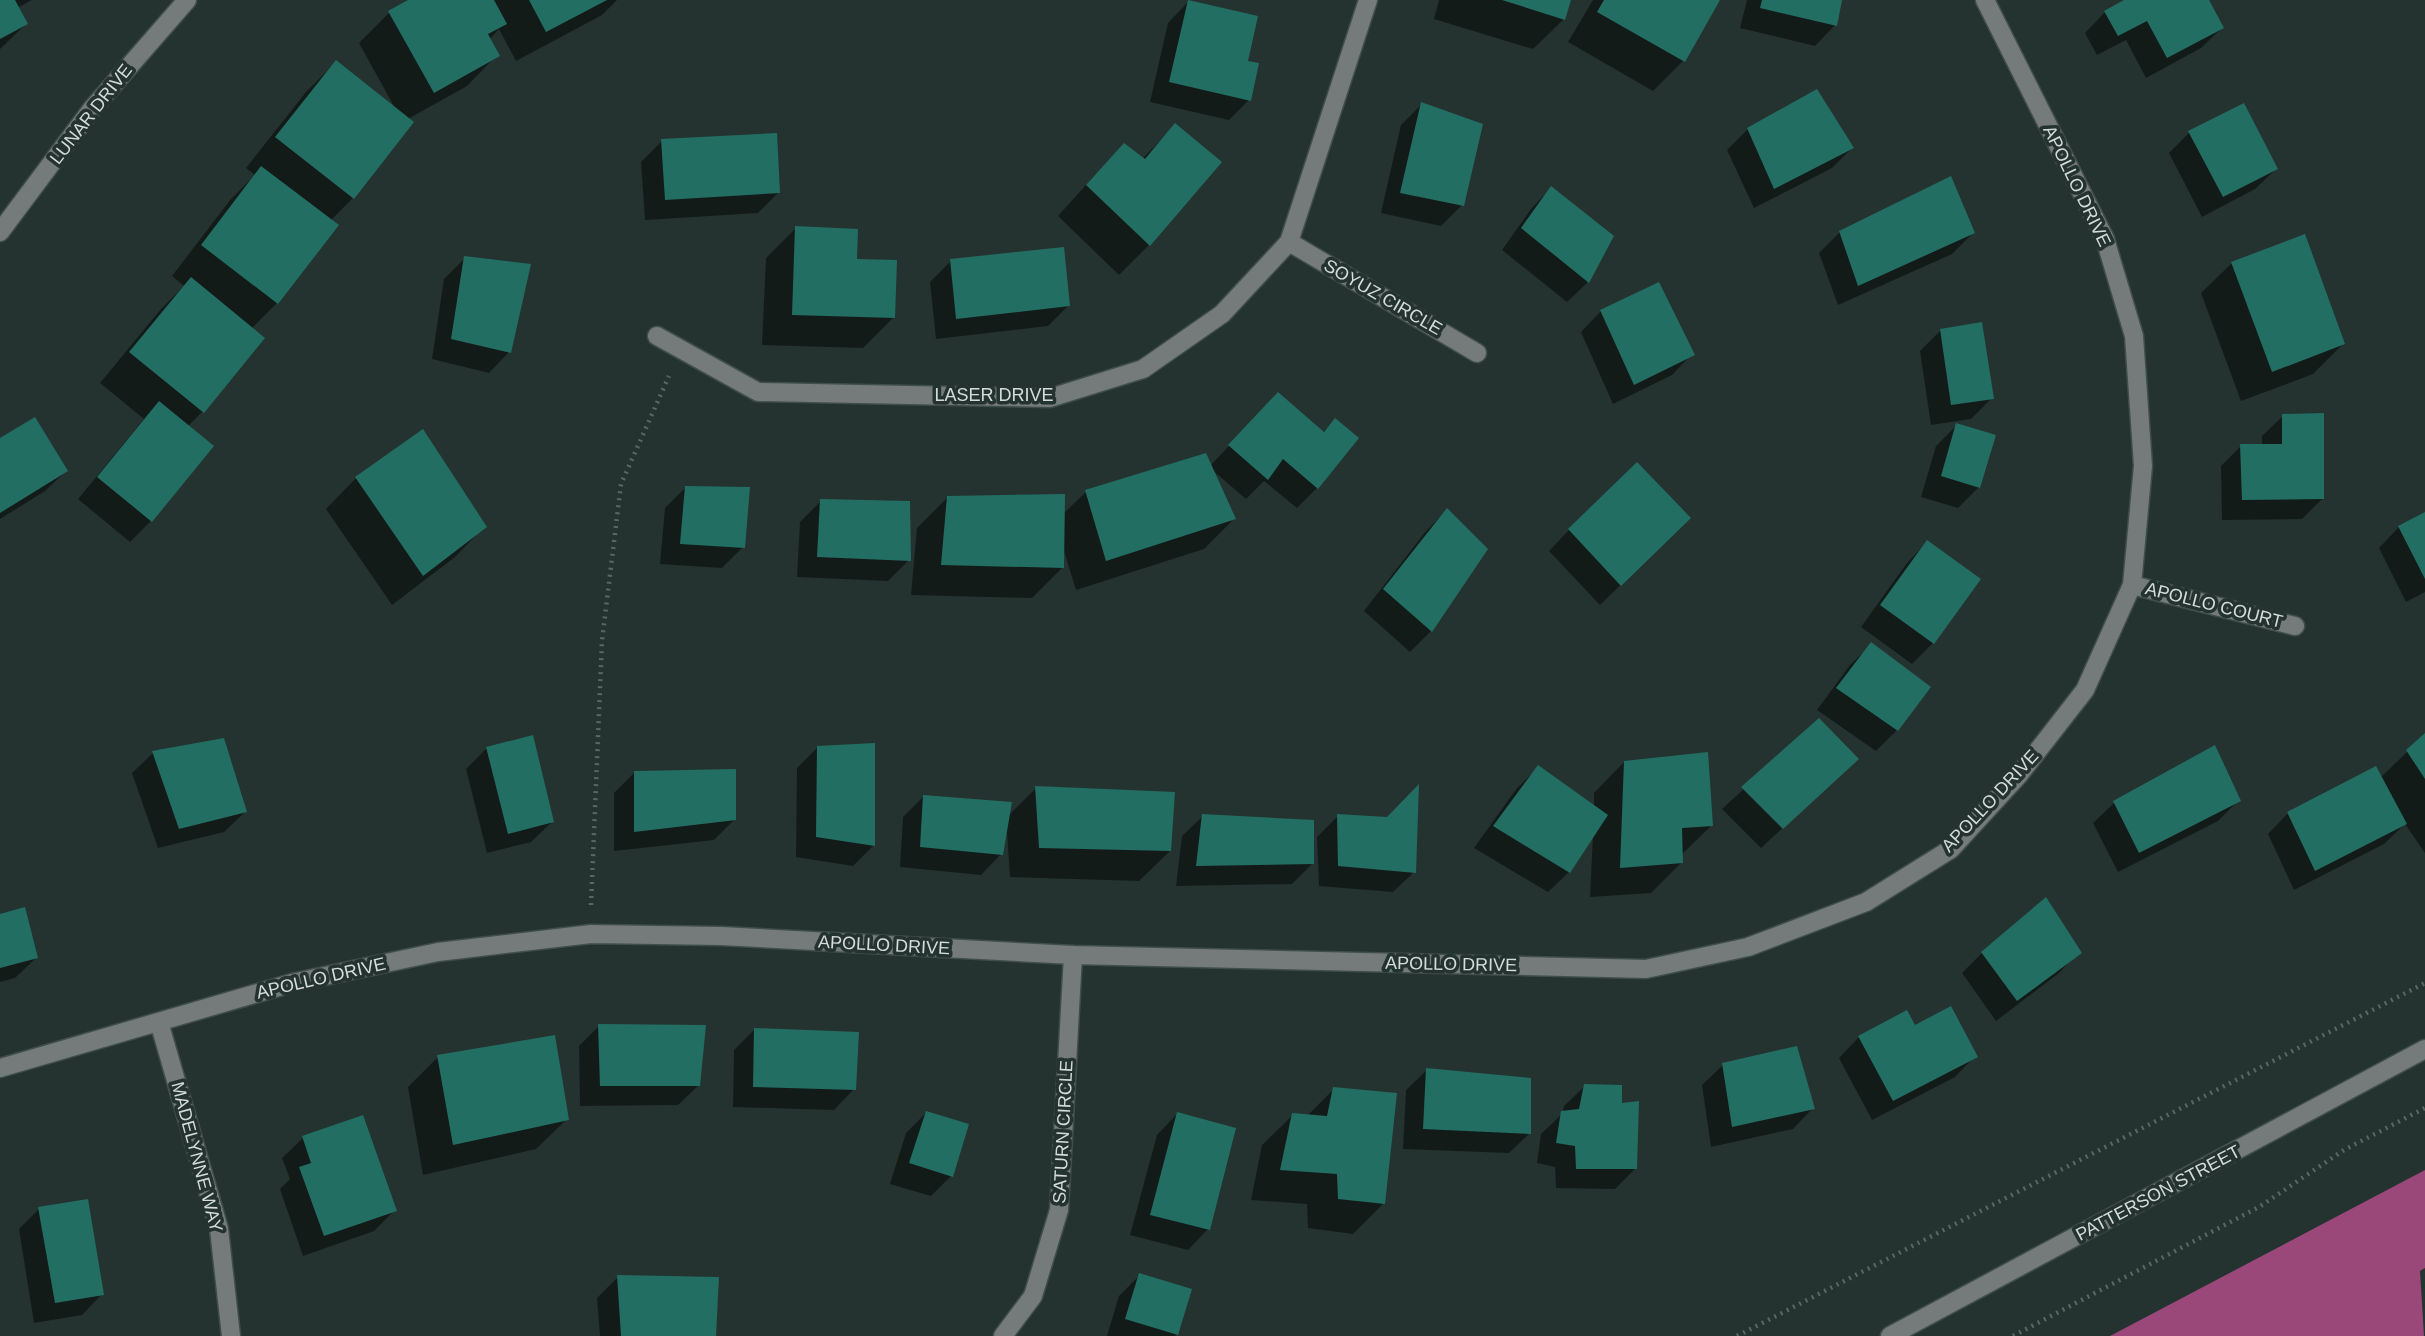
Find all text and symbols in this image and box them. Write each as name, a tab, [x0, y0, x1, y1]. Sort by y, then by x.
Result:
street label: LUNAR DRIVE	[46, 60, 136, 168]
street label: APOLLO DRIVE	[2039, 122, 2115, 250]
street label: SOYUZ CIRCLE	[1320, 255, 1446, 339]
street label: LASER DRIVE	[934, 385, 1054, 405]
street label: APOLLO COURT	[2143, 578, 2285, 632]
street label: APOLLO DRIVE	[1938, 746, 2042, 856]
street label: APOLLO DRIVE	[818, 932, 950, 958]
street label: APOLLO DRIVE	[254, 953, 388, 1003]
street label: APOLLO DRIVE	[1385, 953, 1517, 975]
street label: SATURN CIRCLE	[1049, 1060, 1077, 1204]
street label: MADELYNNE WAY	[167, 1080, 227, 1234]
street label: PATTERSON STREET	[2072, 1141, 2244, 1245]

